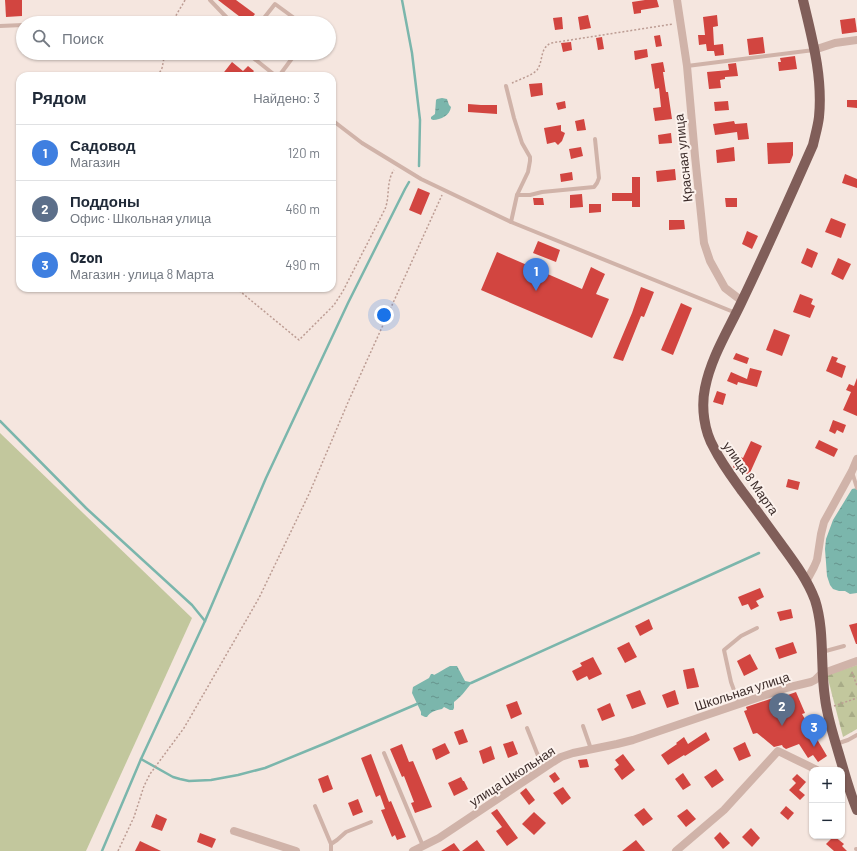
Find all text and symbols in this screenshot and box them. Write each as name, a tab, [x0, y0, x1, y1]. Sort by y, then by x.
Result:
search box	[16, 16, 336, 60]
icon: search	[30, 27, 52, 49]
text: Поиск	[62, 29, 104, 47]
text: Рядом	[32, 87, 87, 107]
text: Найдено: 3	[253, 90, 320, 106]
street label: Красная улица	[670, 112, 696, 203]
text: Садовод	[70, 136, 136, 154]
text: 1	[43, 145, 47, 161]
text: 120 m	[288, 145, 320, 161]
text: Магазин	[70, 154, 120, 170]
text: Поддоны	[70, 192, 140, 210]
text: 2	[41, 201, 49, 217]
text: 460 m	[285, 201, 320, 217]
text: Офис · Школьная улица	[70, 210, 211, 226]
text: Ozon	[70, 248, 103, 266]
text: 3	[41, 257, 49, 273]
text: 490 m	[285, 257, 320, 273]
pin: 1	[523, 258, 549, 291]
text: Магазин · улица 8 Марта	[70, 266, 214, 282]
your location	[374, 305, 394, 325]
street label: улица 8 Марта	[720, 438, 783, 518]
street label: Школьная улица	[693, 668, 792, 714]
pin: 2	[769, 693, 795, 726]
pin: 3	[801, 714, 827, 747]
street label: улица Школьная	[466, 742, 558, 810]
map controls	[809, 767, 845, 839]
button: +	[809, 767, 845, 803]
button: −	[809, 803, 845, 839]

